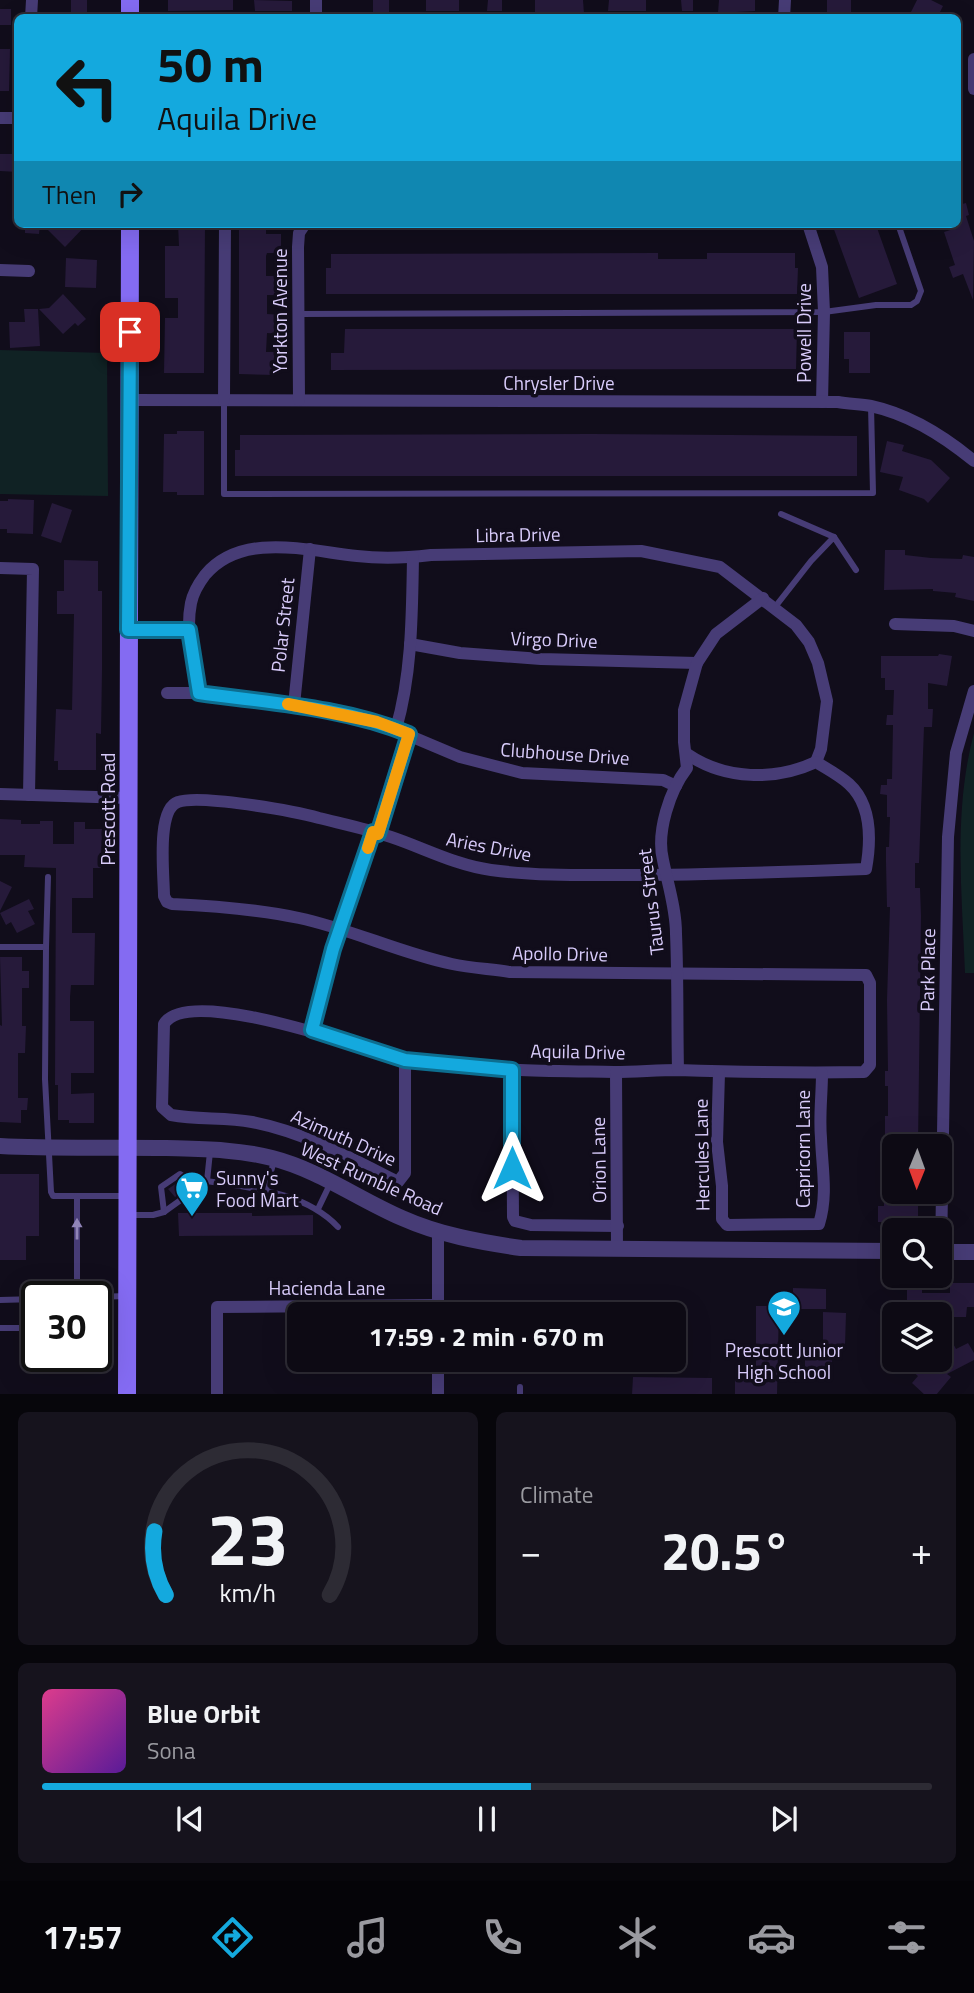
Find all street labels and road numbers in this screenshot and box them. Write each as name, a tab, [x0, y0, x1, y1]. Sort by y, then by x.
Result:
street label: Yorkton Avenue	[265, 248, 294, 374]
street label: Powell Drive	[789, 283, 818, 383]
street label: Chrysler Drive	[503, 368, 615, 397]
street label: Libra Drive	[475, 519, 561, 549]
street label: Polar Street	[263, 576, 301, 674]
street label: Virgo Drive	[510, 623, 598, 655]
street label: Clubhouse Drive	[499, 734, 631, 772]
street label: Prescott Road	[93, 753, 122, 865]
street label: Aries Drive	[444, 824, 534, 868]
street label: Taurus Street	[629, 847, 671, 957]
street label: Park Place	[912, 928, 942, 1012]
street label: Apollo Drive	[512, 938, 608, 968]
street label: Aquila Drive	[530, 1036, 626, 1066]
street label: Capricorn Lane	[788, 1090, 817, 1208]
street label: Hercules Lane	[686, 1099, 716, 1211]
street label: Azimuth Drive	[287, 1101, 401, 1173]
street label: Orion Lane	[583, 1117, 613, 1203]
street label: West Rumble Road	[296, 1134, 448, 1222]
street label: Hacienda Lane	[269, 1273, 385, 1302]

